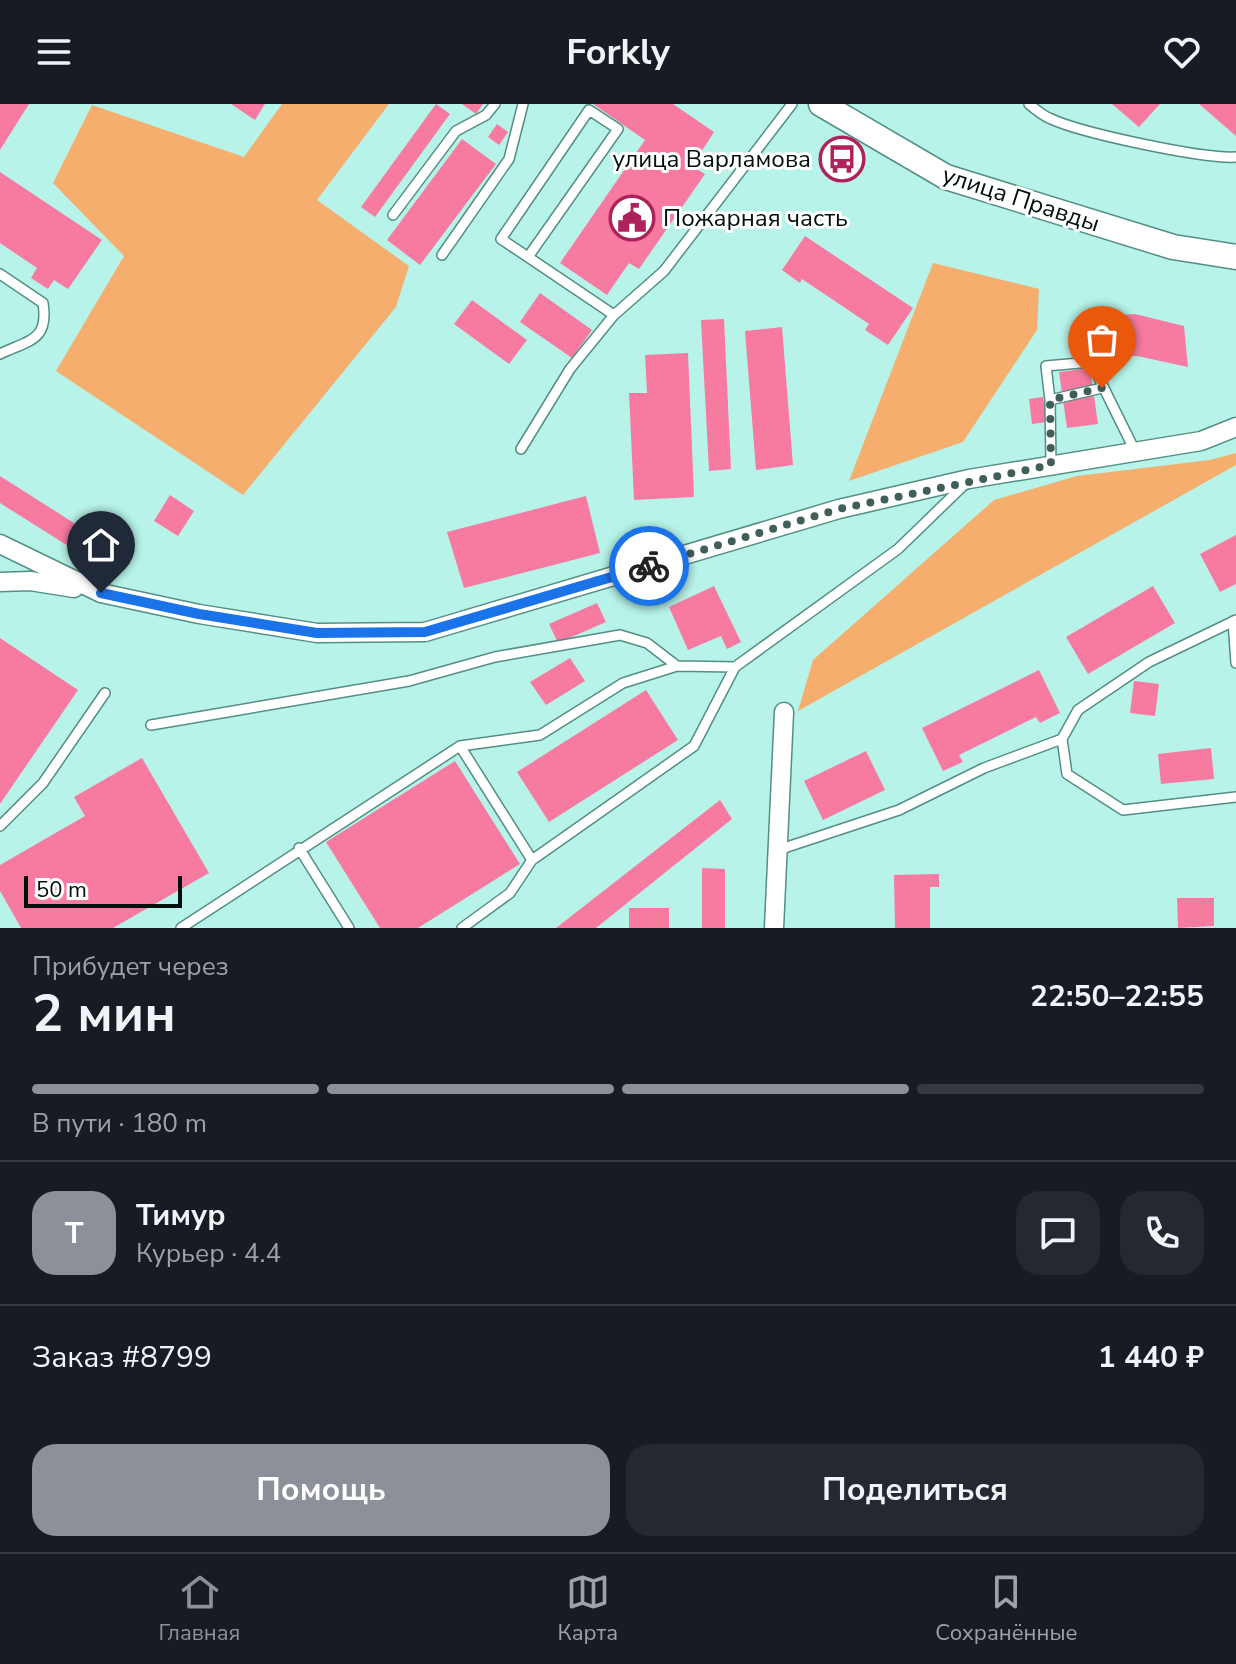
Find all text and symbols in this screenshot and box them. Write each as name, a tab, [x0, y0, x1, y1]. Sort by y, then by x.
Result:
text: Forkly	[566, 28, 670, 77]
icon: menu	[32, 30, 76, 74]
icon: heart	[1160, 30, 1204, 74]
bus stop icon: улица Варламова	[818, 135, 866, 183]
place label: улица Варламова	[613, 143, 811, 175]
street label: улица Правды	[938, 159, 1104, 239]
public building icon: Пожарная часть	[608, 194, 656, 242]
place label: Пожарная часть	[663, 202, 848, 234]
pin	[1068, 306, 1136, 388]
icon: bag	[1080, 318, 1124, 362]
pin	[67, 511, 135, 593]
icon: home	[79, 523, 123, 567]
courier	[609, 526, 689, 606]
icon: bike	[627, 544, 671, 588]
scale bar	[24, 872, 182, 908]
text: 50 m	[36, 875, 87, 905]
text: Прибудет через	[32, 949, 229, 984]
text: 22:50–22:55	[1030, 976, 1204, 1017]
text: 2 мин	[32, 978, 176, 1049]
text: В пути · 180 m	[32, 1106, 207, 1141]
button: chat	[1016, 1191, 1100, 1275]
button: phone	[1120, 1191, 1204, 1275]
text: Тимур	[136, 1195, 226, 1236]
text: Т	[65, 1213, 83, 1254]
text: Курьер · 4.4	[136, 1236, 281, 1271]
text: Заказ #8799	[32, 1337, 212, 1378]
text: 1 440 ₽	[1098, 1337, 1204, 1378]
button: Помощь	[32, 1444, 610, 1536]
button: Поделиться	[626, 1444, 1204, 1536]
tab: Главная	[159, 1570, 240, 1648]
tab: Карта	[558, 1570, 618, 1648]
tab: Сохранённые	[935, 1570, 1077, 1648]

